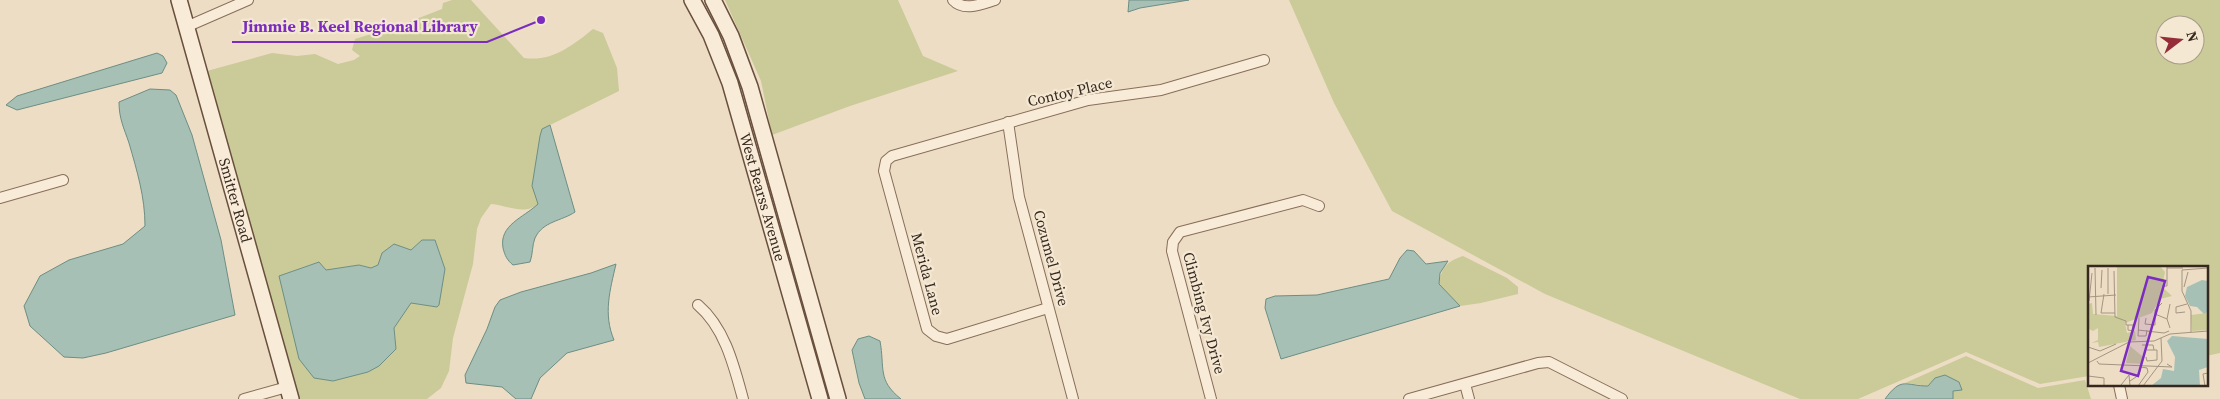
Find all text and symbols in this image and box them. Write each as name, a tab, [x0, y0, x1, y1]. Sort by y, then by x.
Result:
callout: Jimmie B. Keel Regional Library	[232, 11, 487, 42]
text: Jimmie B. Keel Regional Library	[241, 15, 478, 37]
north arrow	[2155, 15, 2205, 65]
text: N	[2181, 29, 2204, 44]
street label: Contoy Place	[1025, 71, 1115, 111]
street label: West Bearss Avenue	[735, 130, 791, 264]
street label: Smitter Road	[214, 155, 258, 245]
street label: Cozumel Drive	[1029, 208, 1074, 308]
street label: Merida Lane	[906, 230, 949, 318]
street label: Climbing Ivy Drive	[1178, 250, 1231, 376]
inset map	[2088, 266, 2208, 386]

